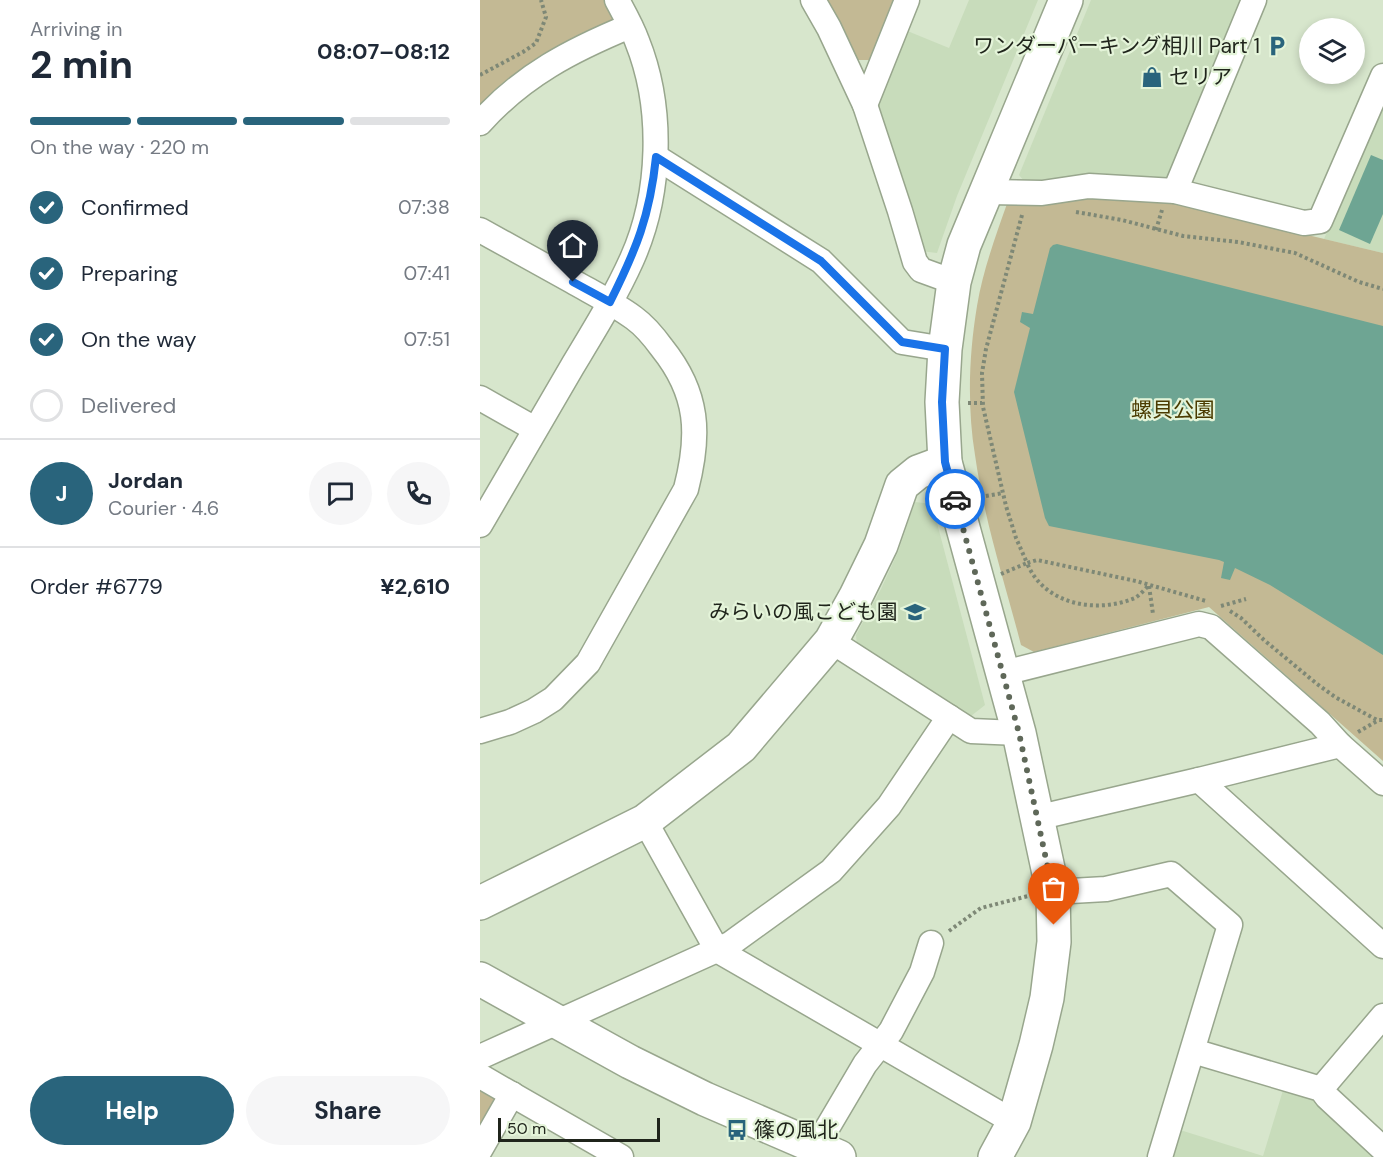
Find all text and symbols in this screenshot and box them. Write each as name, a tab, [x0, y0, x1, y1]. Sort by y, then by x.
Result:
text: Arriving in	[30, 16, 122, 42]
map controls	[1299, 18, 1365, 84]
button: layers	[1299, 18, 1365, 84]
place label: ワンダーパーキング相川 Part 1	[973, 32, 1260, 60]
parking icon: ワンダーパーキング相川 Part 1	[1265, 34, 1289, 58]
text: 08:07–08:12	[317, 37, 450, 66]
text: 2 min	[30, 39, 133, 90]
place label: セリア	[1169, 63, 1232, 91]
shop icon: セリア	[1140, 65, 1164, 89]
text: On the way · 220 m	[30, 134, 209, 160]
icon: check	[30, 191, 63, 224]
text: Confirmed	[81, 193, 189, 222]
text: 07:38	[398, 194, 450, 220]
pin	[547, 220, 598, 282]
icon: home	[556, 229, 589, 262]
icon: check	[30, 257, 63, 290]
text: Preparing	[81, 259, 178, 288]
text: 07:41	[404, 260, 450, 286]
icon: check	[30, 323, 63, 356]
text: On the way	[81, 325, 196, 354]
text: 07:51	[403, 326, 450, 352]
text: Delivered	[81, 391, 176, 420]
park label: 螺貝公園	[1131, 396, 1215, 424]
button: chat	[309, 462, 372, 525]
button: phone	[387, 462, 450, 525]
text: Jordan	[108, 466, 183, 495]
courier	[925, 469, 985, 529]
text: J	[56, 479, 67, 508]
icon: car	[939, 483, 972, 516]
text: Courier · 4.6	[108, 495, 219, 521]
text: Order #6779	[30, 572, 163, 601]
text: ¥2,610	[380, 572, 450, 601]
place label: みらいの風こども園	[709, 598, 898, 626]
school or university icon: みらいの風こども園	[903, 600, 927, 624]
pin	[1028, 863, 1079, 925]
icon: bag	[1037, 872, 1070, 905]
button: Help	[30, 1076, 234, 1145]
button: Share	[246, 1076, 450, 1145]
scale bar	[498, 1115, 660, 1142]
place label: 篠の風北	[754, 1116, 838, 1144]
text: 50 m	[507, 1118, 546, 1139]
bus stop icon: 篠の風北	[725, 1118, 749, 1142]

